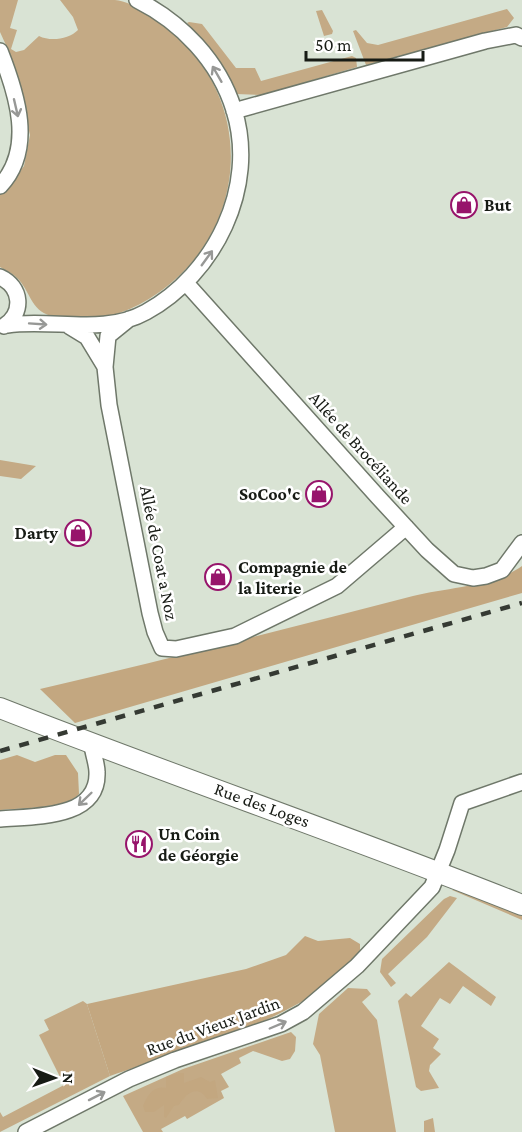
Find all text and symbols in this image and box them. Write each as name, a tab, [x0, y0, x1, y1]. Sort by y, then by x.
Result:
scale bar	[306, 24, 423, 62]
text: 50 m	[315, 35, 352, 55]
one-way arrow	[211, 66, 223, 83]
one-way arrow	[11, 97, 22, 117]
shop icon: But	[449, 190, 479, 220]
place label: But	[484, 195, 512, 215]
one-way arrow	[201, 250, 213, 266]
one-way arrow	[28, 318, 48, 329]
street label: Allée de Brocéliande	[305, 388, 417, 508]
shop icon: SoCoo'c	[304, 479, 334, 509]
street label: Allée de Coat a Noz	[136, 484, 182, 622]
place label: SoCoo'c	[239, 484, 300, 504]
shop icon: Darty	[63, 518, 93, 548]
place label: Darty	[15, 523, 58, 543]
place label: Compagnie de la literie	[238, 557, 347, 598]
shop icon: Compagnie de la literie	[203, 562, 233, 592]
street label: Rue des Loges	[212, 779, 312, 831]
one-way arrow	[78, 792, 93, 806]
place label: Un Coin de Géorgie	[158, 824, 239, 865]
restaurant icon: Un Coin de Géorgie	[124, 829, 154, 859]
street label: Rue du Vieux Jardin	[144, 992, 283, 1059]
one-way arrow	[268, 1018, 286, 1030]
north arrow	[24, 1048, 84, 1108]
text: N	[60, 1073, 77, 1084]
one-way arrow	[87, 1090, 105, 1101]

